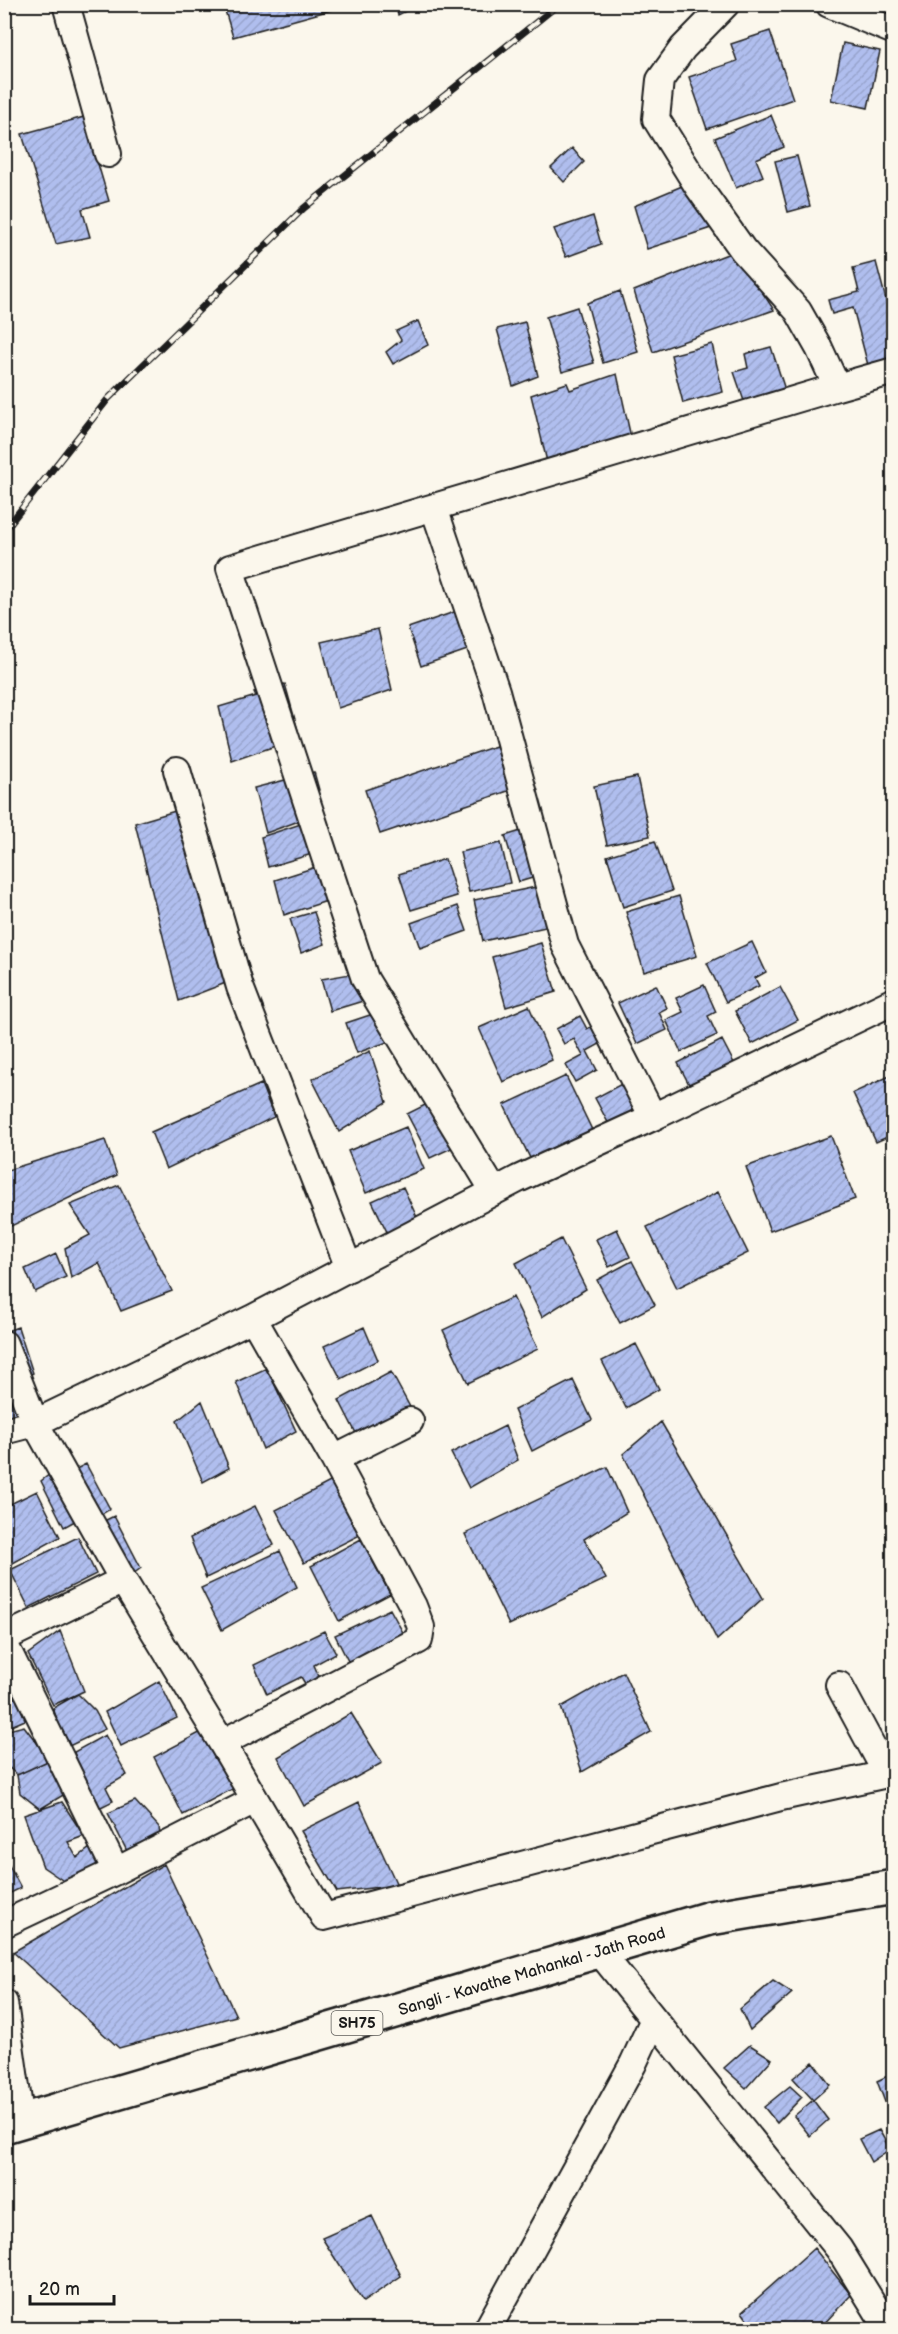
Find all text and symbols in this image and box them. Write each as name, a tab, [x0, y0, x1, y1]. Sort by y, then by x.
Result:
street label: Sangli - Kavathe Mahankal - Jath Road	[396, 1924, 668, 2020]
road number: SH75	[332, 2011, 382, 2035]
scale bar	[30, 2268, 114, 2306]
text: 20 m	[39, 2279, 80, 2300]

